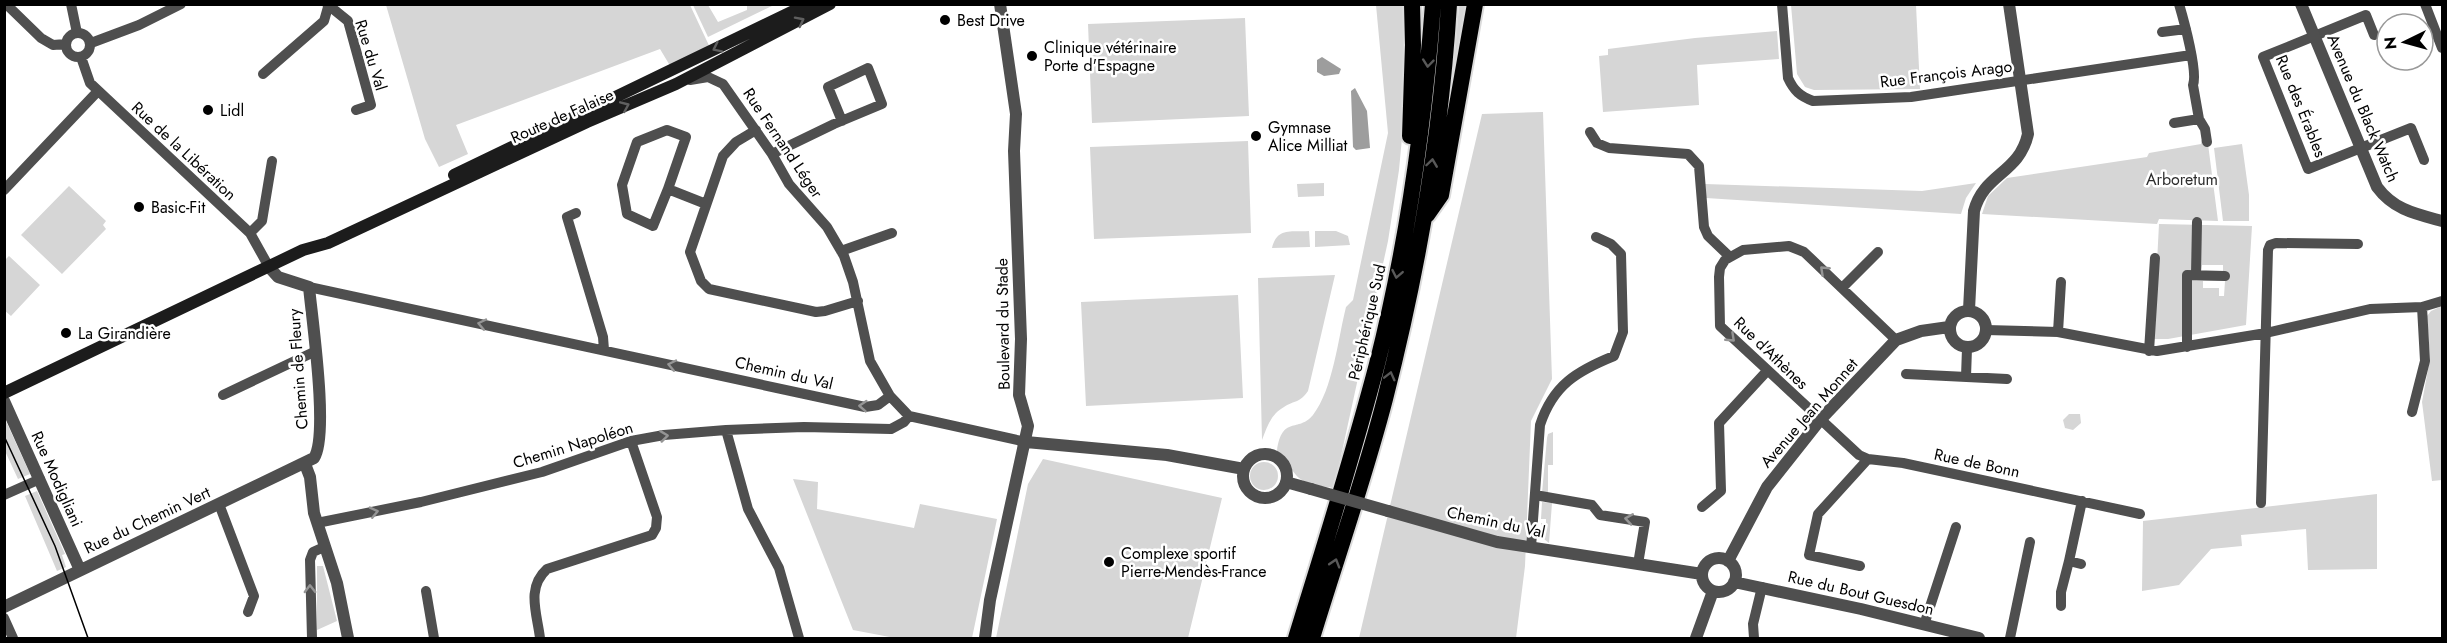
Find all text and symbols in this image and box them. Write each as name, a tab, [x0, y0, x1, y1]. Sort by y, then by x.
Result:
place label: Best Drive	[957, 9, 1025, 32]
north arrow	[2375, 12, 2435, 72]
marker: Best Drive	[938, 13, 952, 27]
one-way arrow	[794, 16, 805, 28]
street label: Rue du Val	[349, 17, 393, 93]
street label: Avenue du Black Watch	[2321, 31, 2405, 185]
place label: Clinique vétérinaire Porte d'Espagne	[1044, 36, 1176, 77]
text: N	[2379, 36, 2403, 51]
one-way arrow	[713, 41, 724, 53]
marker: Clinique vétérinaire Porte d'Espagne	[1025, 49, 1039, 63]
street label: Rue des Érables	[2270, 51, 2332, 161]
street label: Rue François Arago	[1879, 54, 2014, 94]
one-way arrow	[1422, 58, 1435, 67]
street label: Route de Falaise	[507, 83, 617, 149]
street label: Rue Fernand Léger	[738, 83, 829, 203]
street label: Rue de la Libération	[127, 96, 241, 206]
place label: Lidl	[220, 99, 244, 122]
one-way arrow	[618, 101, 629, 113]
marker: Lidl	[201, 103, 215, 117]
place label: Gymnase Alice Milliat	[1268, 116, 1347, 157]
marker: Gymnase Alice Milliat	[1249, 129, 1263, 143]
one-way arrow	[1426, 159, 1438, 168]
park label: Arboretum	[2146, 168, 2218, 191]
place label: Basic-Fit	[151, 196, 205, 219]
marker: Basic-Fit	[132, 200, 146, 214]
street label: Boulevard du Stade	[990, 258, 1016, 390]
street label: Périphérique Sud	[1342, 262, 1392, 382]
one-way arrow	[1820, 267, 1831, 278]
one-way arrow	[1391, 268, 1404, 278]
street label: Chemin de Fleury	[282, 307, 314, 430]
street label: Rue d'Athènes	[1729, 311, 1813, 395]
one-way arrow	[477, 318, 487, 331]
place label: La Girandière	[78, 322, 171, 345]
marker: La Girandière	[59, 326, 73, 340]
one-way arrow	[1724, 330, 1735, 341]
street label: Chemin du Val	[733, 351, 835, 395]
street label: Avenue Jean Monnet	[1755, 353, 1863, 473]
one-way arrow	[668, 359, 678, 372]
one-way arrow	[1383, 371, 1396, 381]
one-way arrow	[858, 399, 867, 412]
street label: Chemin Napoléon	[510, 416, 636, 474]
street label: Rue Modigliani	[26, 427, 88, 531]
one-way arrow	[659, 430, 669, 443]
street label: Rue de Bonn	[1932, 443, 2022, 483]
street label: Rue du Chemin Vert	[80, 481, 214, 559]
street label: Chemin du Val	[1445, 500, 1547, 544]
one-way arrow	[369, 507, 379, 520]
one-way arrow	[1625, 514, 1634, 526]
place label: Complexe sportif Pierre-Mendès-France	[1121, 542, 1266, 583]
marker: Complexe sportif Pierre-Mendès-France	[1102, 555, 1116, 569]
one-way arrow	[1328, 558, 1341, 569]
street label: Rue du Bout Guesdon	[1786, 565, 1936, 621]
one-way arrow	[304, 585, 317, 594]

